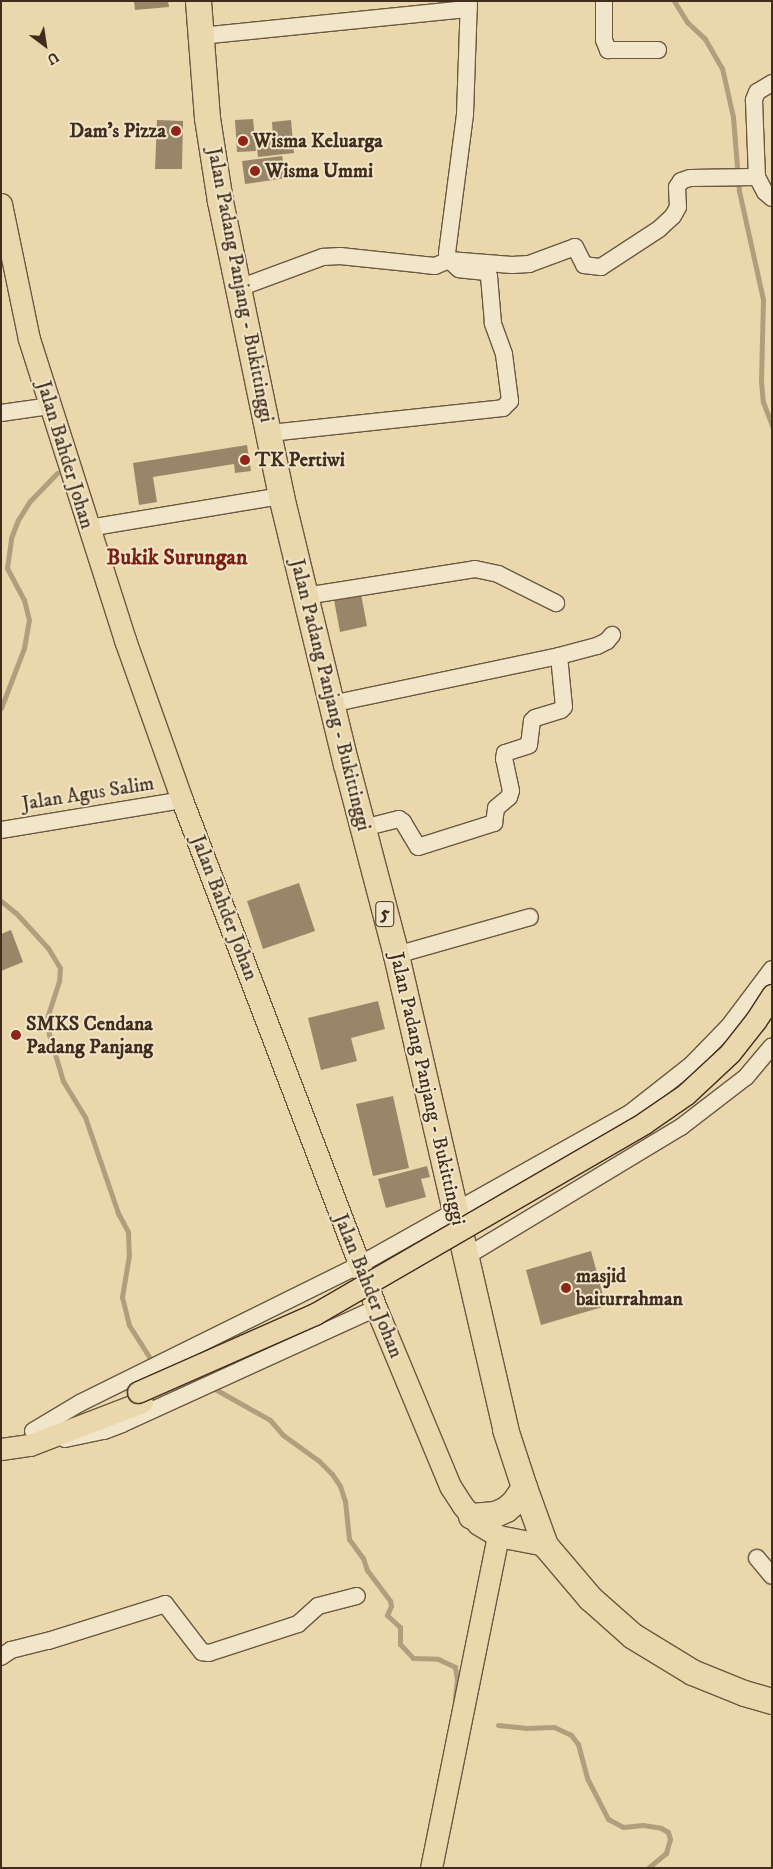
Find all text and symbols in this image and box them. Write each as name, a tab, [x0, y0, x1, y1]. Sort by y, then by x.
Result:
north arrow	[20, 20, 70, 70]
text: U	[43, 47, 62, 68]
place label: Dam's Pizza	[69, 119, 166, 143]
marker: Dam's Pizza	[170, 125, 182, 137]
place label: Wisma Keluarga	[253, 129, 383, 153]
marker: Wisma Keluarga	[237, 135, 249, 147]
street label: Jalan Padang Panjang - Bukittinggi	[202, 146, 278, 424]
place label: Wisma Ummi	[265, 159, 373, 183]
marker: Wisma Ummi	[249, 165, 261, 177]
street label: Jalan Bahder Johan	[31, 378, 99, 532]
place label: TK Pertiwi	[255, 448, 345, 472]
marker: TK Pertiwi	[239, 454, 251, 466]
district label: Bukik Surungan	[107, 545, 247, 571]
street label: Jalan Padang Panjang - Bukittinggi	[285, 557, 375, 833]
street label: Jalan Agus Salim	[20, 772, 156, 816]
street label: Jalan Bahder Johan	[185, 832, 263, 984]
road number: 5	[375, 898, 395, 931]
street label: Jalan Padang Panjang - Bukittinggi	[384, 950, 470, 1228]
place label: SMKS Cendana Padang Panjang	[26, 1012, 153, 1059]
marker: SMKS Cendana Padang Panjang	[10, 1029, 22, 1041]
street label: Jalan Bahder Johan	[328, 1210, 408, 1362]
place label: masjid baiturrahman	[576, 1264, 683, 1311]
marker: masjid baiturrahman	[560, 1282, 572, 1294]

